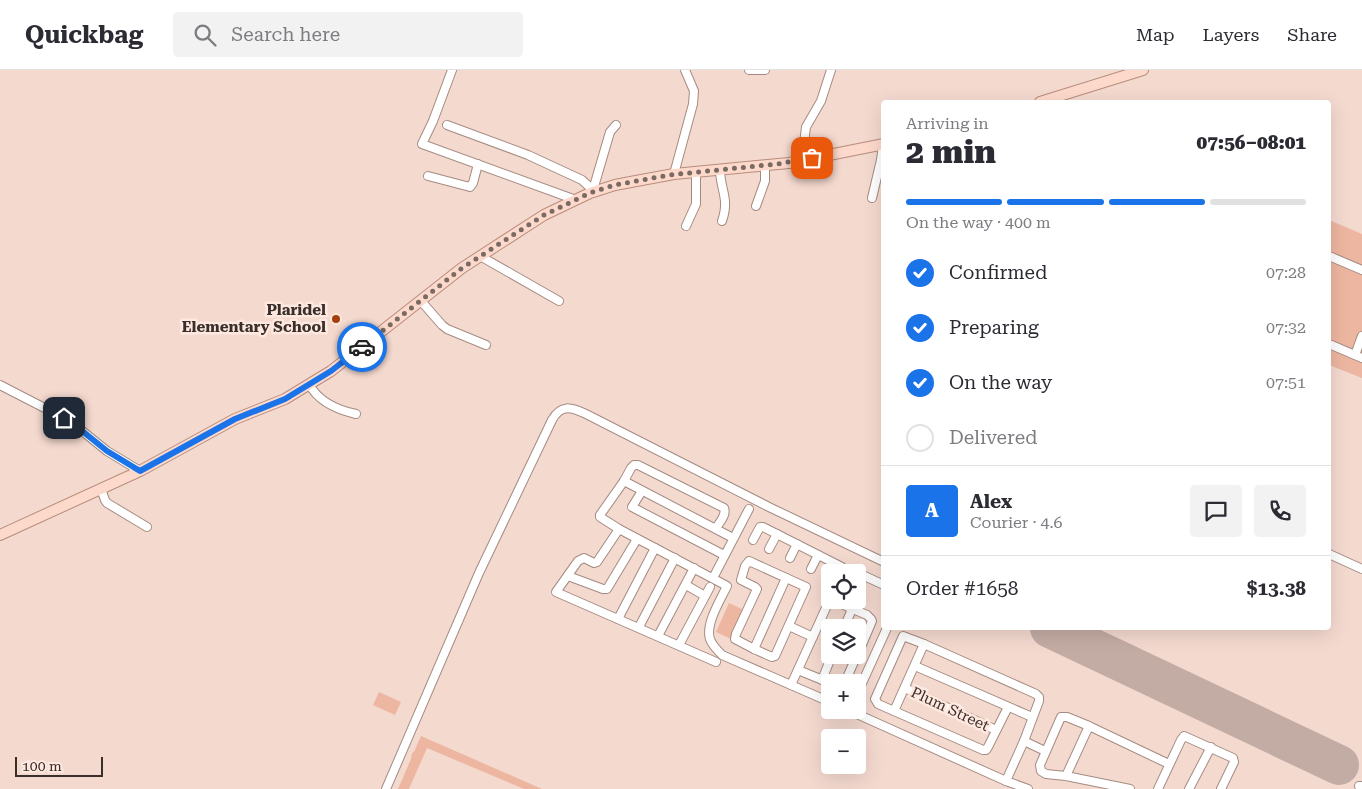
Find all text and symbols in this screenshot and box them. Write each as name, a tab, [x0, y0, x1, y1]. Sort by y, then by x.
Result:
search box	[173, 12, 523, 57]
text: Quickbag	[25, 21, 143, 49]
icon: search	[191, 21, 219, 49]
text: Search here	[231, 23, 340, 46]
text: Map	[1136, 24, 1175, 45]
text: Layers	[1203, 24, 1259, 45]
text: Share	[1287, 24, 1337, 45]
text: Arriving in	[906, 114, 989, 133]
text: 07:56–08:01	[1197, 131, 1306, 154]
text: 2 min	[906, 133, 996, 171]
pin	[791, 137, 833, 179]
icon: bag	[798, 144, 826, 172]
text: On the way · 400 m	[906, 213, 1051, 232]
icon: check	[906, 259, 934, 287]
text: Confirmed	[949, 261, 1047, 284]
text: 07:28	[1266, 263, 1306, 282]
place label: Plaridel Elementary School	[182, 301, 326, 336]
marker: Plaridel Elementary School	[330, 313, 342, 325]
icon: check	[906, 314, 934, 342]
text: Preparing	[949, 316, 1039, 339]
text: 07:32	[1266, 318, 1306, 337]
courier	[337, 322, 387, 372]
icon: car	[348, 333, 376, 361]
icon: check	[906, 369, 934, 397]
text: On the way	[949, 371, 1052, 394]
text: 07:51	[1266, 373, 1306, 392]
pin	[43, 397, 85, 439]
icon: home	[50, 404, 78, 432]
text: Delivered	[949, 426, 1037, 449]
button: chat	[1190, 485, 1242, 537]
button: phone	[1254, 485, 1306, 537]
text: Alex	[970, 490, 1012, 513]
text: A	[925, 499, 939, 522]
text: Courier · 4.6	[970, 513, 1063, 532]
map controls	[821, 564, 866, 774]
button: locate	[821, 564, 866, 609]
text: Order #1658	[906, 577, 1018, 600]
text: $13.38	[1247, 577, 1306, 600]
button: layers	[821, 619, 866, 664]
button: +	[821, 674, 866, 719]
street label: Plum Street	[908, 683, 992, 735]
button: −	[821, 729, 866, 774]
scale bar	[15, 754, 102, 777]
text: 100 m	[22, 758, 62, 774]

